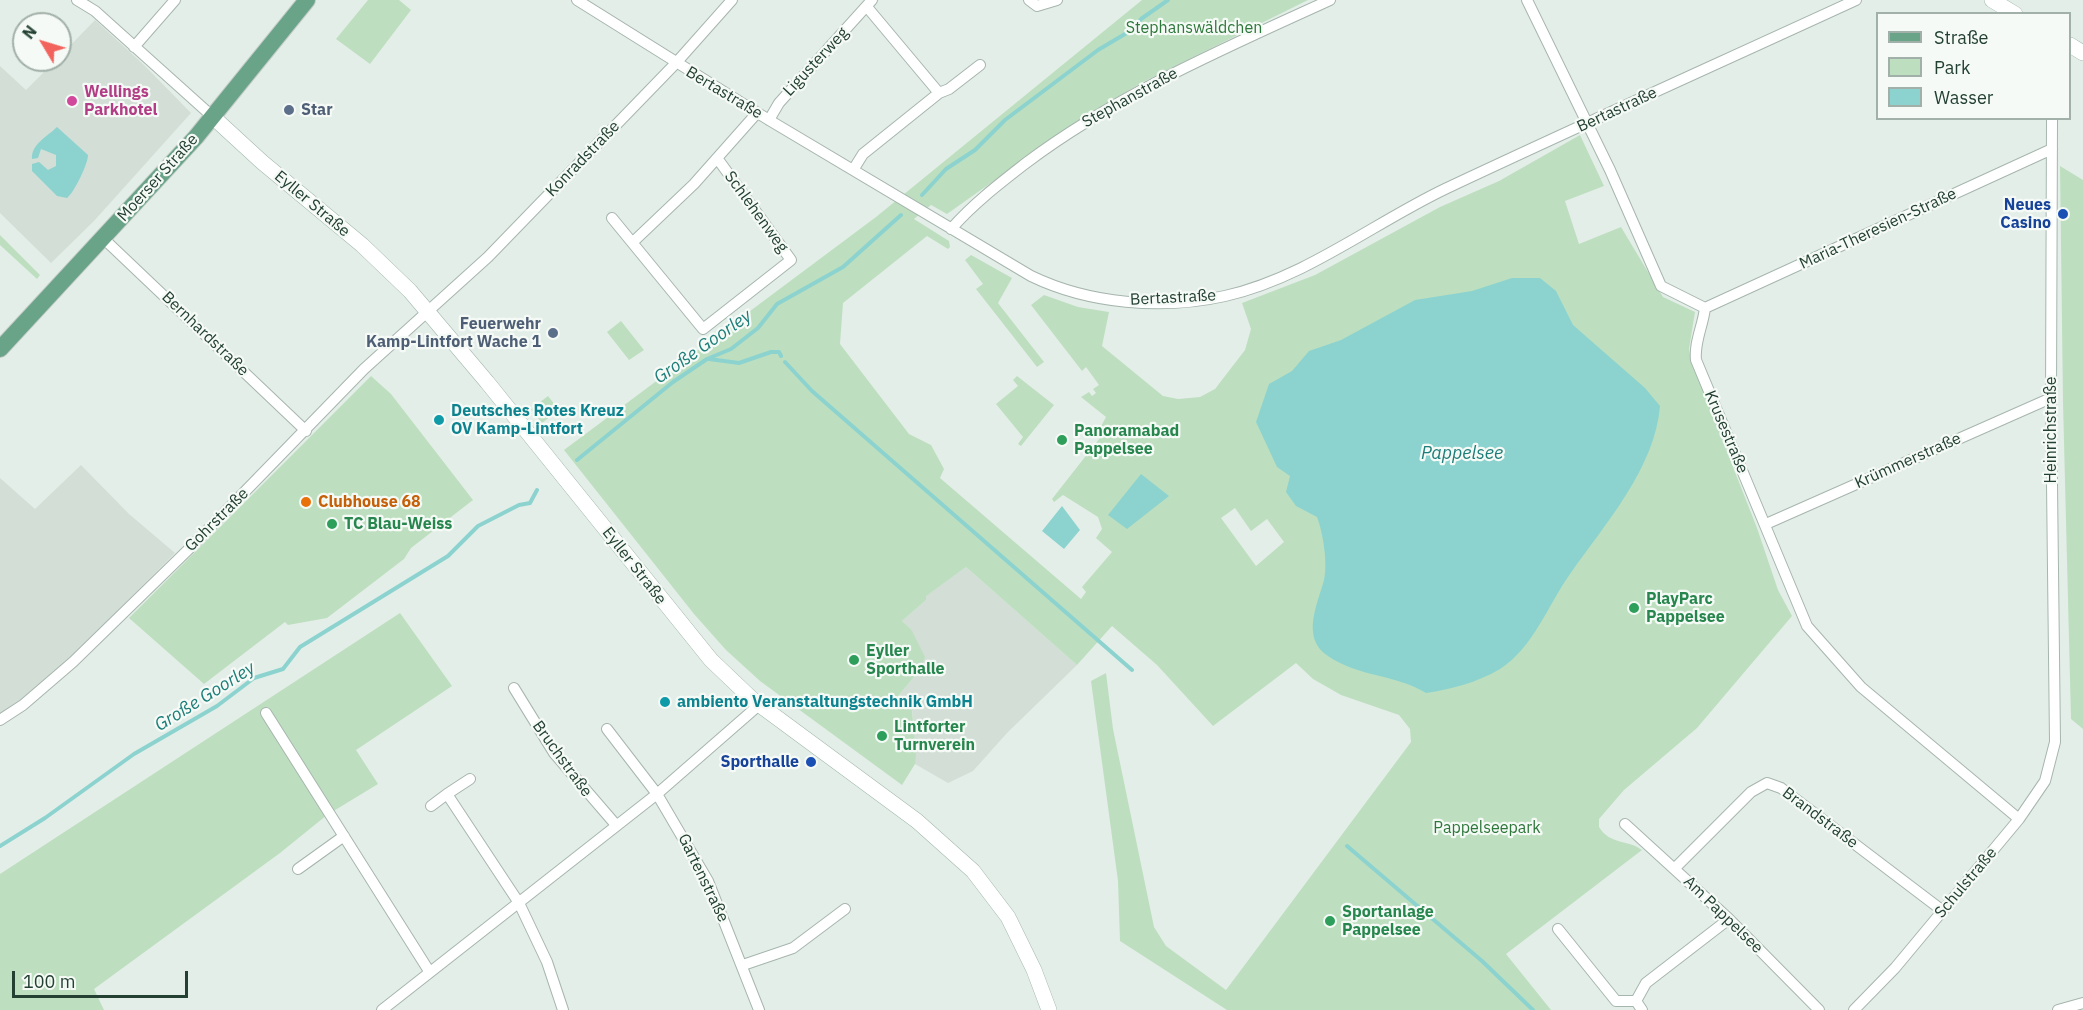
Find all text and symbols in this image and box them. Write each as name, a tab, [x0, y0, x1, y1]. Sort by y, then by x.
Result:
north arrow	[12, 12, 72, 72]
legend	[1876, 12, 2071, 120]
park label: Stephanswäldchen	[1126, 18, 1262, 38]
text: N	[18, 21, 41, 43]
street label: Ligusterweg	[779, 24, 853, 100]
text: Straße	[1934, 26, 1988, 49]
text: Park	[1934, 56, 1970, 79]
street label: Bertastraße	[682, 63, 766, 123]
street label: Stephanstraße	[1079, 64, 1181, 132]
place label: Wellings Parkhotel	[84, 82, 157, 120]
street label: Bertastraße	[1574, 83, 1660, 137]
text: Wasser	[1934, 86, 1993, 109]
marker: Wellings Parkhotel	[65, 94, 79, 108]
place label: Star	[301, 100, 333, 120]
marker: Star	[282, 103, 296, 117]
street label: Konradstraße	[542, 117, 624, 201]
street label: Moerser Straße	[114, 130, 202, 226]
street label: Eyller Straße	[270, 167, 354, 241]
street label: Schlehenweg	[720, 168, 792, 256]
street label: Maria-Theresien-Straße	[1796, 184, 1960, 274]
place label: Neues Casino	[2000, 195, 2051, 233]
marker: Neues Casino	[2056, 207, 2070, 221]
street label: Bertastraße	[1130, 286, 1216, 310]
street label: Bernhardstraße	[157, 288, 253, 380]
water label: Große Goorley	[650, 305, 756, 389]
place label: Feuerwehr Kamp-Lintfort Wache 1	[366, 314, 541, 352]
marker: Feuerwehr Kamp-Lintfort Wache 1	[546, 326, 560, 340]
street label: Heinrichstraße	[2041, 377, 2061, 483]
street label: Krusestraße	[1700, 388, 1752, 476]
place label: Deutsches Rotes Kreuz OV Kamp-Lintfort	[451, 401, 624, 439]
marker: Deutsches Rotes Kreuz OV Kamp-Lintfort	[432, 413, 446, 427]
place label: Panoramabad Pappelsee	[1074, 421, 1179, 459]
street label: Krümmerstraße	[1852, 429, 1964, 493]
marker: Panoramabad Pappelsee	[1055, 433, 1069, 447]
water label: Pappelsee	[1421, 443, 1503, 465]
street label: Gohrstraße	[181, 484, 253, 556]
place label: Clubhouse 68	[318, 492, 421, 512]
marker: Clubhouse 68	[299, 495, 313, 509]
place label: TC Blau-Weiss	[344, 514, 452, 534]
marker: TC Blau-Weiss	[325, 517, 339, 531]
street label: Eyller Straße	[598, 524, 670, 608]
place label: PlayParc Pappelsee	[1646, 589, 1725, 627]
marker: PlayParc Pappelsee	[1627, 601, 1641, 615]
place label: Eyller Sporthalle	[866, 641, 945, 679]
marker: Eyller Sporthalle	[847, 653, 861, 667]
water label: Große Goorley	[151, 658, 259, 736]
place label: ambiento Veranstaltungstechnik GmbH	[677, 692, 973, 712]
marker: ambiento Veranstaltungstechnik GmbH	[658, 695, 672, 709]
street label: Bruchstraße	[528, 717, 596, 801]
place label: Lintforter Turnverein	[894, 717, 975, 755]
marker: Lintforter Turnverein	[875, 729, 889, 743]
place label: Sporthalle	[720, 752, 799, 772]
marker: Sporthalle	[804, 755, 818, 769]
street label: Brandstraße	[1778, 783, 1862, 853]
park label: Pappelseepark	[1433, 818, 1541, 838]
street label: Gartenstraße	[673, 831, 733, 925]
street label: Schulstraße	[1931, 844, 2001, 922]
street label: Am Pappelsee	[1679, 872, 1767, 958]
place label: Sportanlage Pappelsee	[1342, 902, 1434, 940]
marker: Sportanlage Pappelsee	[1323, 914, 1337, 928]
scale bar	[15, 959, 190, 997]
text: 100 m	[23, 970, 75, 993]

